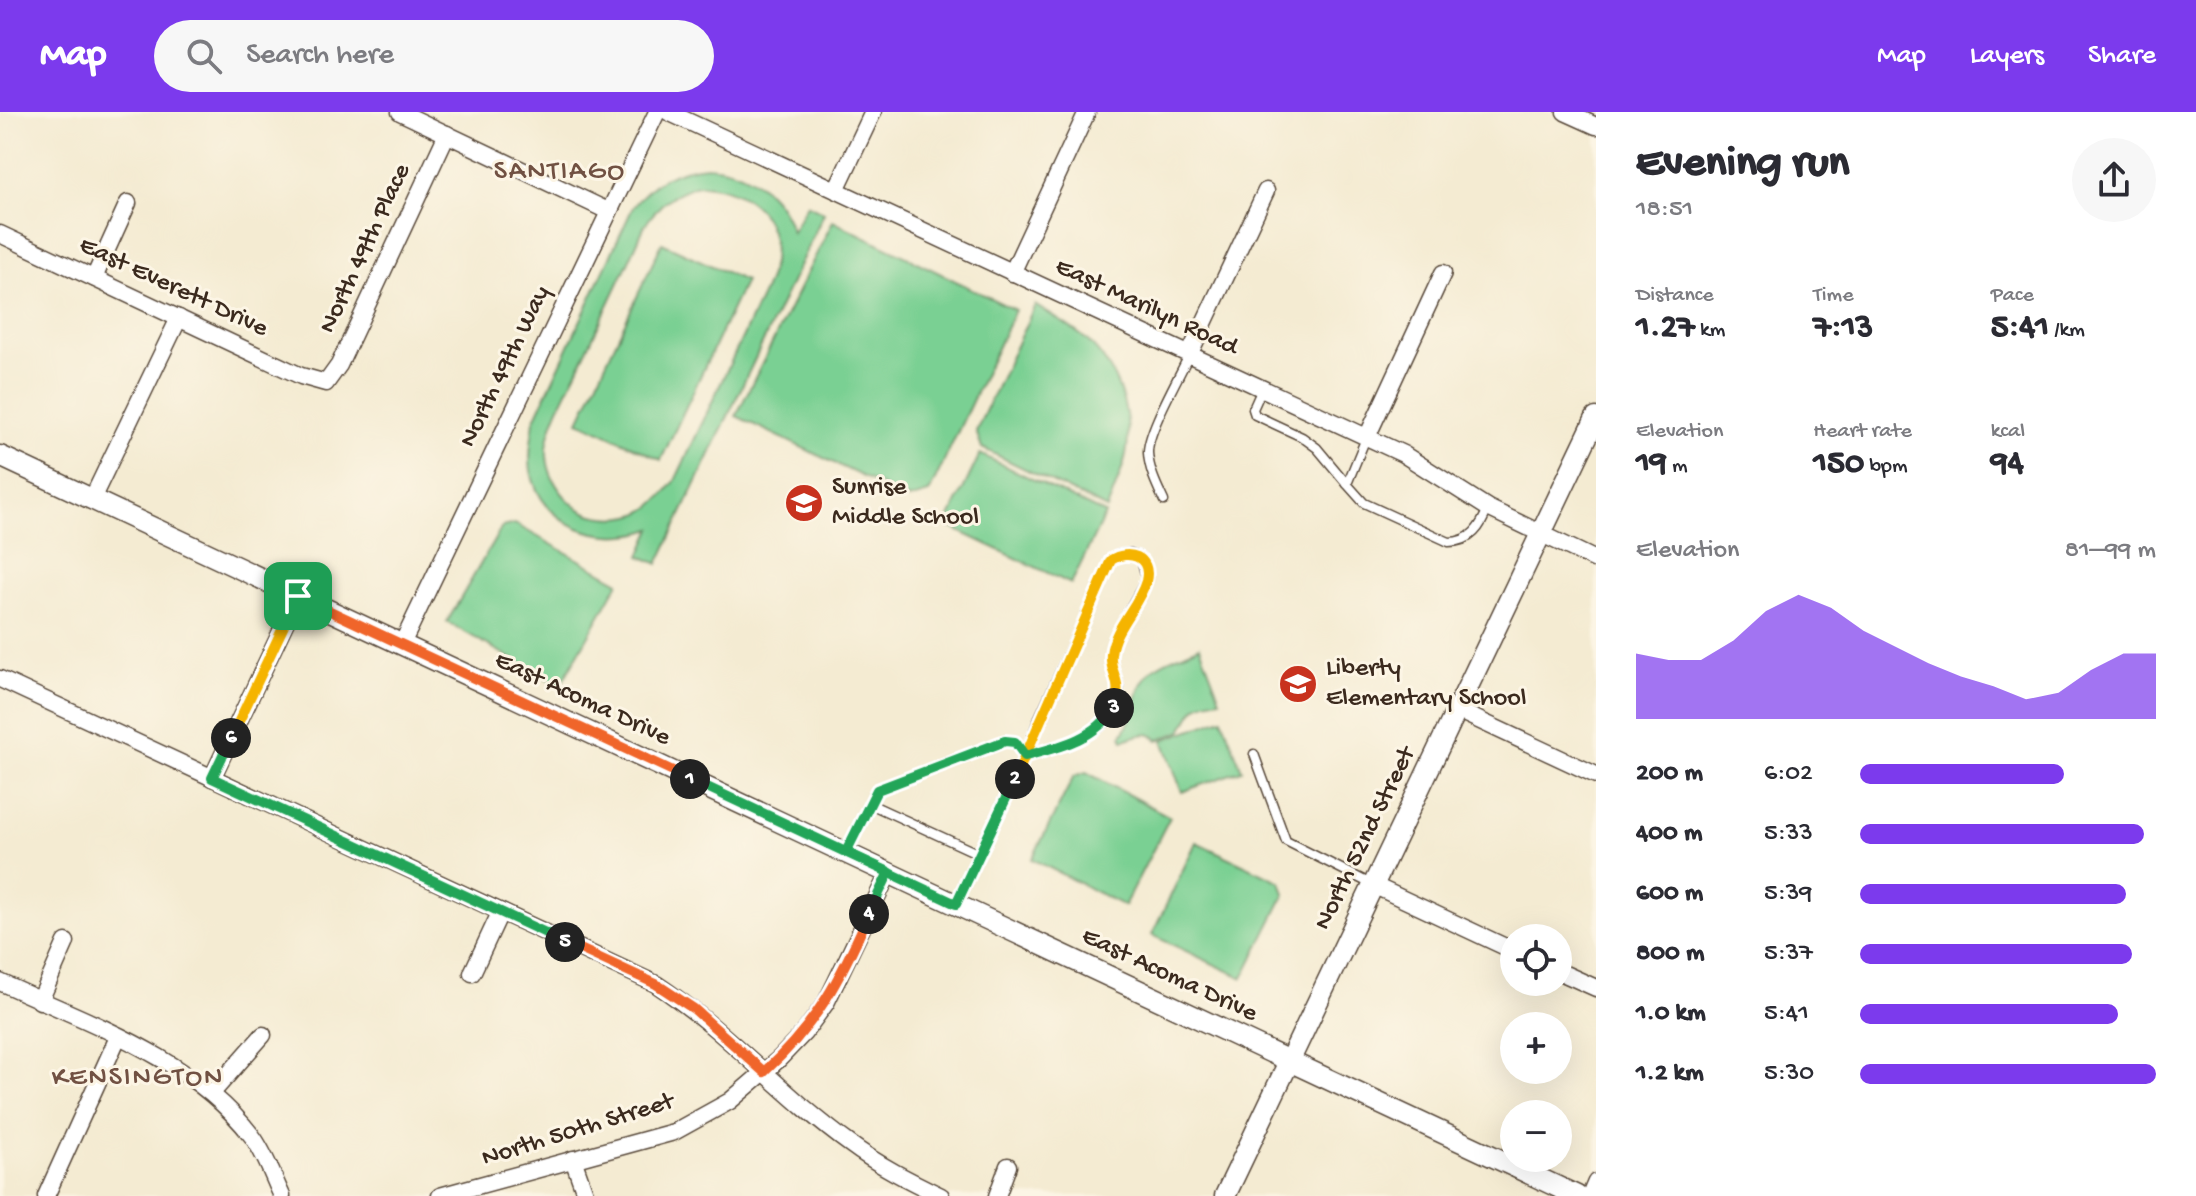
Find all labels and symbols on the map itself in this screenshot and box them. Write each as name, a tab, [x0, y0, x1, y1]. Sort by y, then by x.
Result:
district label: SANTIAGO	[494, 156, 626, 189]
street label: North 49th Place	[313, 159, 419, 339]
street label: East Everett Drive	[74, 231, 273, 346]
street label: East Marilyn Road	[1050, 252, 1244, 365]
street label: North 49th Way	[454, 281, 559, 453]
place label: Sunrise Middle School	[832, 473, 979, 534]
school or university icon: Sunrise Middle School	[783, 482, 825, 524]
pin	[264, 562, 332, 630]
street label: East Acoma Drive	[489, 646, 675, 755]
place label: Liberty Elementary School	[1326, 654, 1526, 715]
school or university icon: Liberty Elementary School	[1277, 663, 1319, 705]
pin: 3	[1094, 688, 1134, 728]
pin: 6	[211, 718, 251, 758]
street label: North 52nd Street	[1308, 740, 1425, 936]
pin: 1	[670, 759, 710, 799]
pin: 2	[995, 759, 1035, 799]
pin: 4	[849, 894, 889, 934]
pin: 5	[545, 922, 585, 962]
street label: East Acoma Drive	[1076, 922, 1262, 1031]
district label: KENSINGTON	[52, 1062, 224, 1095]
street label: North 50th Street	[478, 1086, 680, 1175]

